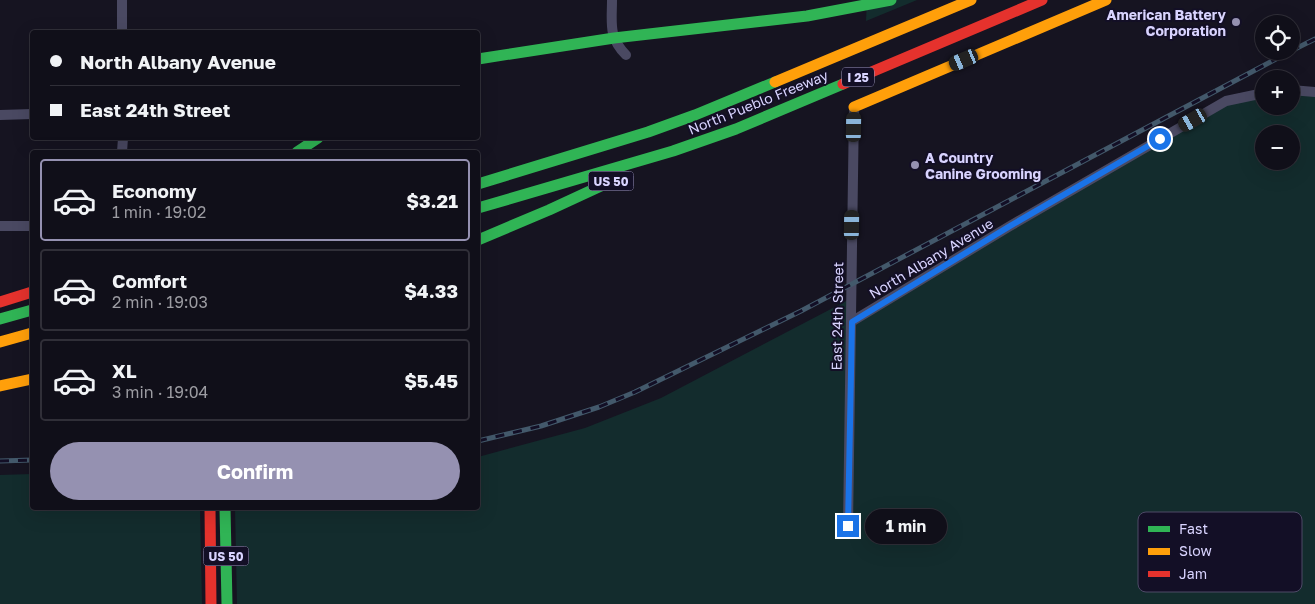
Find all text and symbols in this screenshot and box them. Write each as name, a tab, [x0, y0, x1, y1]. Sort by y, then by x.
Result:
place label: American Battery Corporation	[1107, 6, 1227, 39]
map controls	[1255, 15, 1300, 170]
button: locate	[1255, 15, 1300, 60]
marker: American Battery Corporation	[1230, 16, 1242, 28]
car	[947, 47, 980, 73]
text: North Albany Avenue	[80, 50, 276, 73]
street label: North Pueblo Freeway	[686, 66, 831, 138]
road number: I 25	[842, 68, 874, 86]
button: +	[1255, 70, 1300, 115]
text: East 24th Street	[80, 98, 230, 121]
car	[1176, 106, 1209, 134]
car	[846, 112, 861, 142]
button: −	[1255, 125, 1300, 170]
route start	[1149, 128, 1171, 150]
place label: A Country Canine Grooming	[925, 149, 1041, 182]
marker: A Country Canine Grooming	[909, 159, 921, 171]
road number: US 50	[588, 172, 634, 190]
icon: car	[52, 178, 97, 223]
text: Economy	[112, 179, 197, 202]
text: $3.21	[406, 189, 458, 212]
text: 1 min · 19:02	[112, 202, 206, 222]
car	[844, 210, 859, 240]
street label: North Albany Avenue	[866, 214, 996, 302]
street label: East 24th Street	[828, 262, 846, 370]
icon: car	[52, 268, 97, 313]
text: Comfort	[112, 269, 187, 292]
text: $4.33	[404, 279, 458, 302]
text: 2 min · 19:03	[112, 292, 208, 312]
icon: car	[52, 358, 97, 403]
text: XL	[112, 359, 137, 382]
text: $5.45	[404, 369, 458, 392]
text: 3 min · 19:04	[112, 382, 208, 402]
button: Confirm	[50, 442, 460, 500]
callout: 1 min	[866, 508, 948, 544]
legend	[1138, 512, 1302, 592]
route end	[837, 515, 859, 537]
text: 1 min	[886, 516, 926, 536]
text: Fast	[1179, 520, 1208, 537]
text: Slow	[1179, 542, 1212, 559]
road number: US 50	[204, 546, 248, 566]
text: Jam	[1179, 565, 1207, 582]

